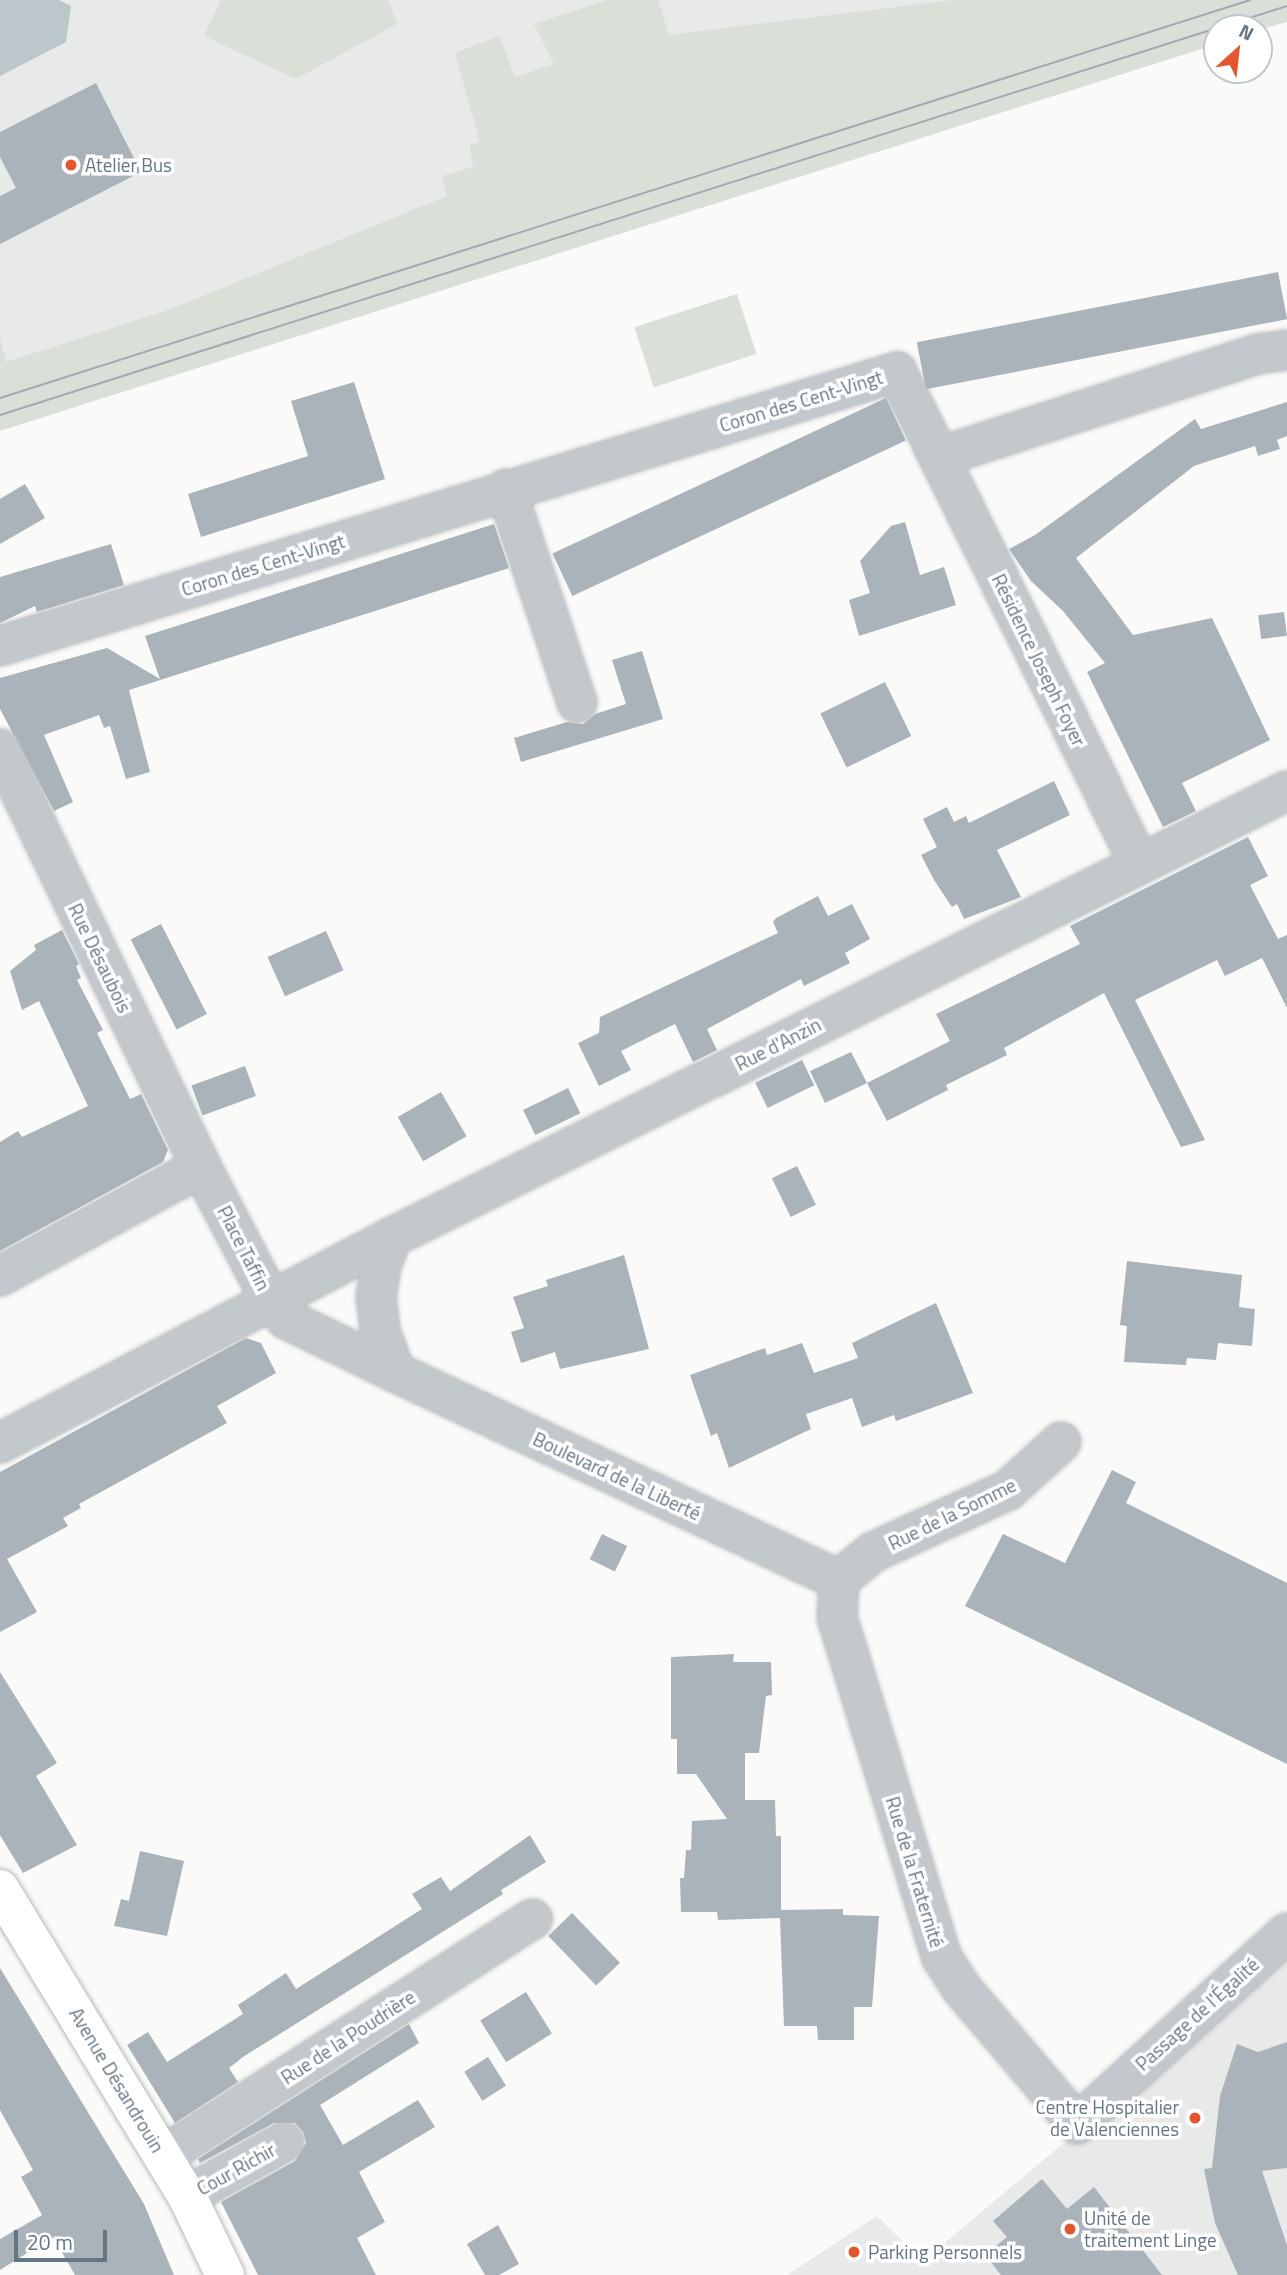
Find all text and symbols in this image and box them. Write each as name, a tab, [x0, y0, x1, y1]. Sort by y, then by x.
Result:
north arrow	[1203, 14, 1273, 84]
text: N	[1234, 16, 1259, 48]
place label: Atelier Bus	[85, 154, 172, 176]
marker: Atelier Bus	[63, 157, 79, 173]
street label: Coron des Cent-Vingt	[717, 365, 885, 437]
street label: Coron des Cent-Vingt	[179, 529, 347, 601]
street label: Résidence Joseph Foyer	[987, 570, 1091, 750]
street label: Rue Désaubois	[64, 900, 136, 1016]
street label: Rue d'Anzin	[731, 1013, 825, 1075]
street label: Place Taffin	[213, 1202, 275, 1294]
street label: Boulevard de la Liberté	[530, 1427, 704, 1525]
street label: Rue de la Somme	[884, 1473, 1020, 1555]
street label: Rue de la Fraternité	[881, 1794, 949, 1950]
street label: Passage de l'Égalité	[1131, 1953, 1263, 2075]
street label: Rue de la Poudrière	[277, 1985, 419, 2089]
street label: Avenue Désandrouin	[65, 2003, 169, 2157]
place label: Centre Hospitalier de Valenciennes	[1036, 2096, 1179, 2140]
marker: Centre Hospitalier de Valenciennes	[1185, 2108, 1205, 2128]
street label: Cour Richir	[193, 2138, 279, 2200]
place label: Unité de traitement Linge	[1084, 2207, 1216, 2251]
scale bar	[18, 2216, 110, 2260]
marker: Unité de traitement Linge	[1062, 2221, 1078, 2237]
text: 20 m	[27, 2226, 73, 2258]
place label: Parking Personnels	[868, 2241, 1022, 2263]
marker: Parking Personnels	[846, 2244, 862, 2260]

